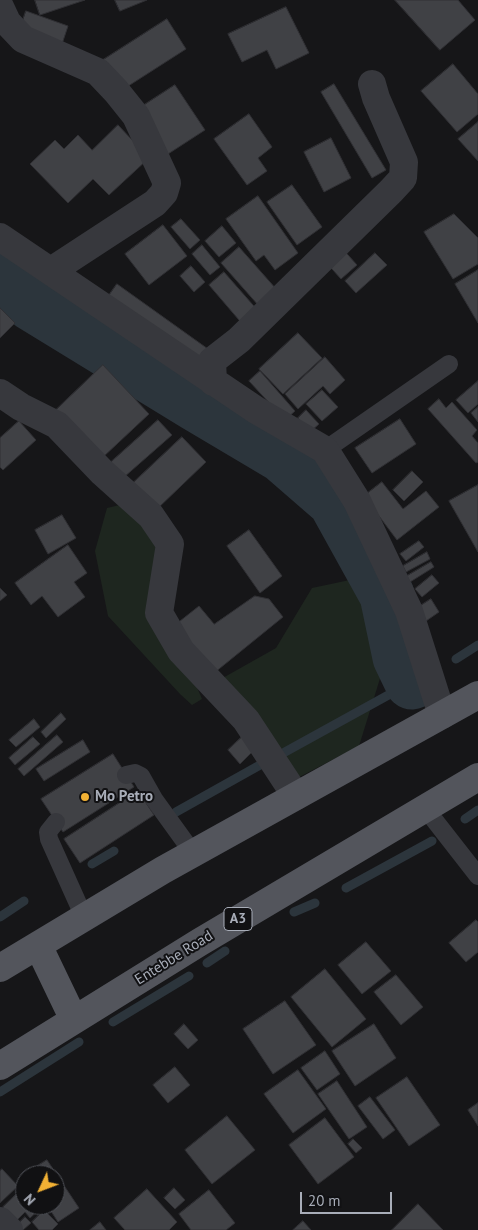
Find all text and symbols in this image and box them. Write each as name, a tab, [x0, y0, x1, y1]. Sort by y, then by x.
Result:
place label: Mo Petro	[95, 788, 153, 806]
marker: Mo Petro	[79, 791, 91, 803]
road number: A3	[224, 908, 252, 931]
street label: Entebbe Road	[132, 927, 216, 989]
north arrow	[15, 1165, 65, 1215]
scale bar	[303, 1182, 396, 1214]
text: N	[20, 1190, 39, 1209]
text: 20 m	[308, 1191, 341, 1210]

